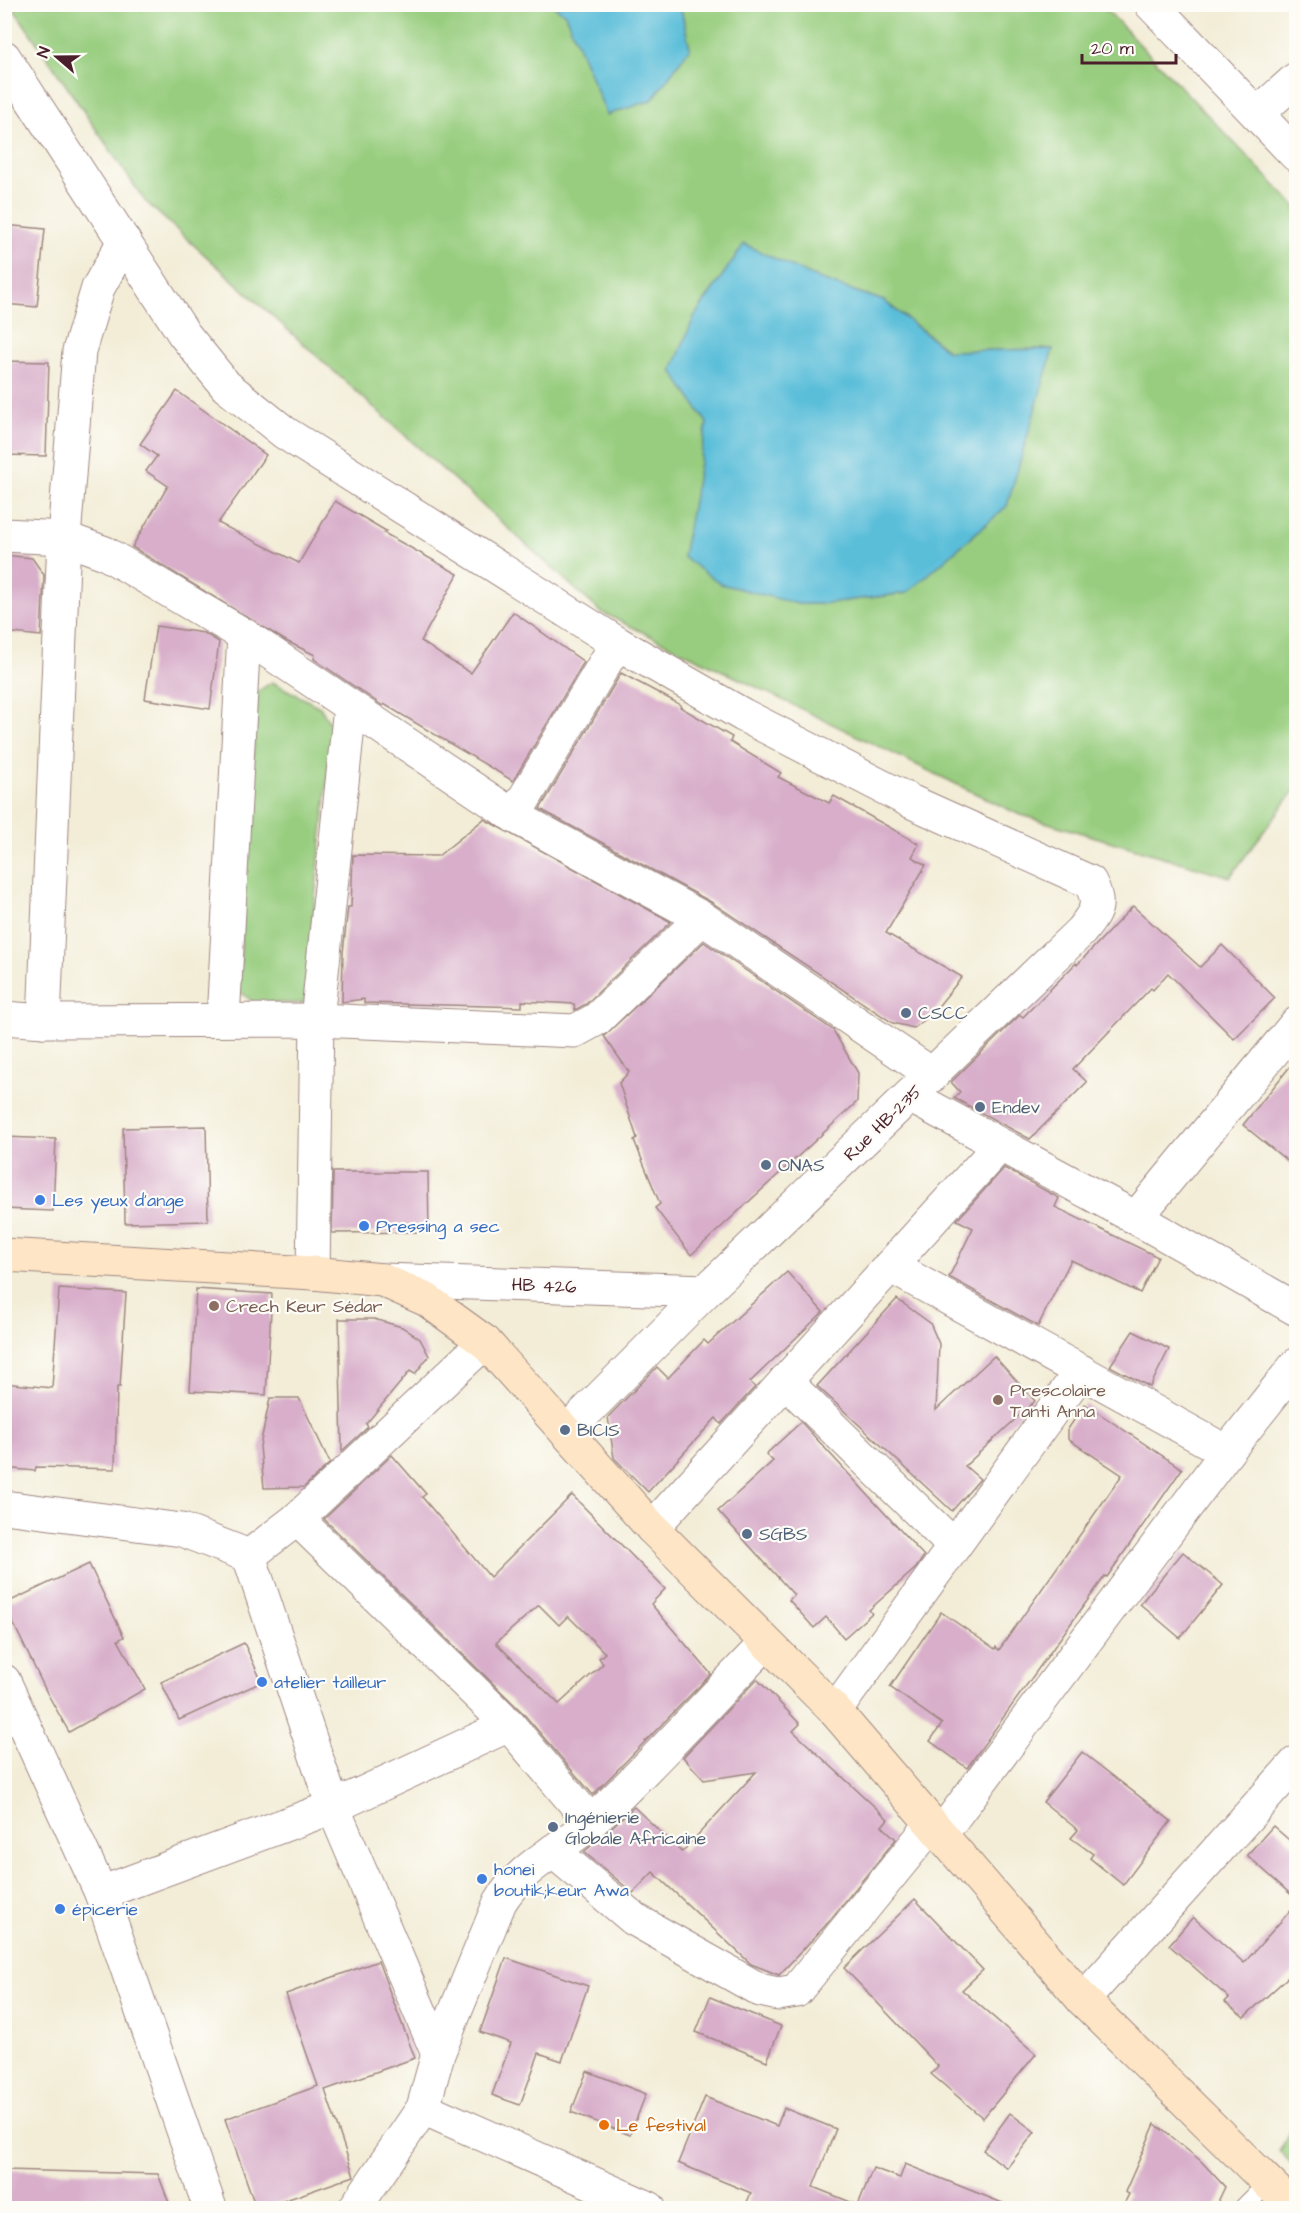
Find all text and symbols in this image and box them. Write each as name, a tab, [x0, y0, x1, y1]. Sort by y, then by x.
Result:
north arrow	[27, 27, 87, 87]
scale bar	[1082, 27, 1176, 65]
text: 20 m	[1091, 36, 1134, 61]
text: N	[32, 44, 56, 61]
place label: CSCC	[918, 1001, 968, 1026]
marker: CSCC	[899, 1006, 913, 1020]
street label: Rue HB-235	[838, 1079, 928, 1167]
place label: Endev	[992, 1095, 1041, 1120]
marker: Endev	[973, 1100, 987, 1114]
place label: ONAS	[778, 1153, 824, 1178]
marker: ONAS	[759, 1158, 773, 1172]
place label: Les yeux d'ange	[52, 1188, 184, 1214]
marker: Les yeux d'ange	[33, 1193, 47, 1207]
place label: Pressing a sec	[376, 1214, 500, 1240]
marker: Pressing a sec	[357, 1219, 371, 1233]
street label: HB 426	[511, 1272, 577, 1300]
place label: Crech Keur Sédar	[226, 1294, 383, 1319]
marker: Crech Keur Sédar	[207, 1299, 221, 1313]
place label: Prescolaire Tanti Anna	[1010, 1378, 1106, 1424]
marker: Prescolaire Tanti Anna	[991, 1393, 1005, 1407]
place label: BICIS	[577, 1418, 620, 1443]
marker: BICIS	[558, 1423, 572, 1437]
place label: SGBS	[759, 1522, 807, 1547]
marker: SGBS	[740, 1527, 754, 1541]
place label: atelier tailleur	[274, 1670, 386, 1695]
marker: atelier tailleur	[255, 1675, 269, 1689]
place label: Ingénierie Globale Africaine	[565, 1805, 707, 1851]
marker: Ingénierie Globale Africaine	[546, 1820, 560, 1834]
place label: honei boutik;keur Awa	[494, 1857, 629, 1903]
marker: honei boutik;keur Awa	[475, 1872, 489, 1886]
place label: épicerie	[72, 1897, 138, 1922]
marker: épicerie	[53, 1902, 67, 1916]
place label: Le festival	[616, 2113, 706, 2138]
marker: Le festival	[597, 2118, 611, 2132]

